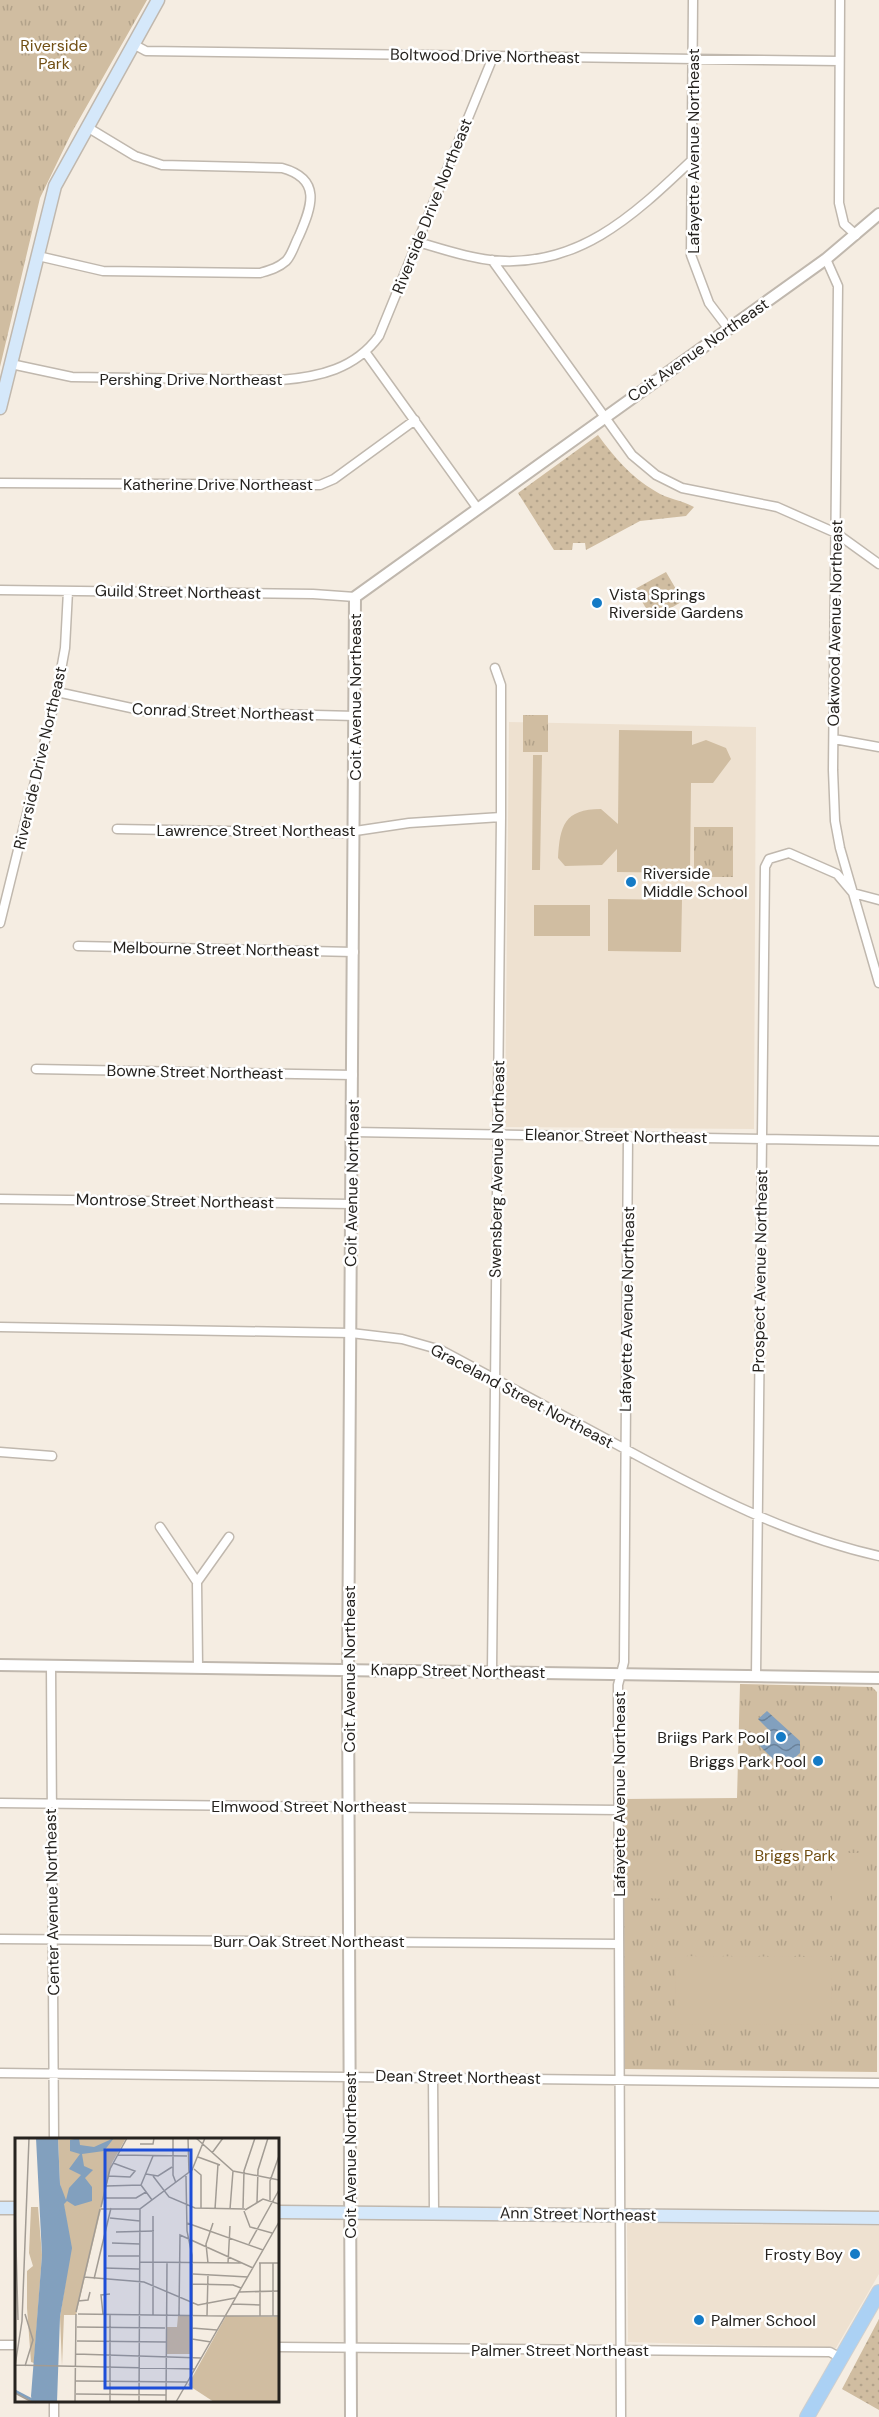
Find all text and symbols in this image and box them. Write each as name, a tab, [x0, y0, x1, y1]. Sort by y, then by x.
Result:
park label: Riverside Park	[20, 35, 88, 74]
street label: Boltwood Drive Northeast	[390, 44, 580, 68]
street label: Lafayette Avenue Northeast	[683, 48, 704, 254]
street label: Riverside Drive Northeast	[387, 115, 477, 297]
street label: Coit Avenue Northeast	[623, 293, 773, 407]
street label: Pershing Drive Northeast	[99, 369, 283, 390]
street label: Katherine Drive Northeast	[123, 474, 313, 495]
street label: Oakwood Avenue Northeast	[823, 520, 847, 726]
street label: Guild Street Northeast	[95, 580, 261, 604]
place label: Vista Springs Riverside Gardens	[609, 584, 743, 623]
marker: Vista Springs Riverside Gardens	[590, 596, 604, 610]
street label: Coit Avenue Northeast	[345, 613, 366, 781]
street label: Riverside Drive Northeast	[9, 664, 71, 852]
street label: Conrad Street Northeast	[132, 698, 314, 726]
street label: Lawrence Street Northeast	[157, 820, 355, 841]
place label: Riverside Middle School	[643, 863, 747, 902]
marker: Riverside Middle School	[624, 875, 638, 889]
street label: Melbourne Street Northeast	[113, 937, 319, 961]
street label: Bowne Street Northeast	[106, 1060, 284, 1084]
street label: Swensberg Avenue Northeast	[485, 1060, 509, 1278]
street label: Coit Avenue Northeast	[340, 1099, 364, 1267]
street label: Eleanor Street Northeast	[525, 1124, 707, 1148]
street label: Prospect Avenue Northeast	[748, 1169, 772, 1373]
street label: Montrose Street Northeast	[76, 1189, 274, 1213]
street label: Lafayette Avenue Northeast	[615, 1206, 639, 1412]
street label: Graceland Street Northeast	[427, 1339, 617, 1453]
street label: Coit Avenue Northeast	[339, 1585, 360, 1753]
street label: Knapp Street Northeast	[370, 1659, 546, 1683]
street label: Lafayette Avenue Northeast	[609, 1691, 630, 1897]
place label: Briigs Park Pool	[657, 1727, 769, 1748]
marker: Briigs Park Pool	[774, 1730, 788, 1744]
place label: Briggs Park Pool	[689, 1751, 806, 1772]
marker: Briggs Park Pool	[811, 1754, 825, 1768]
street label: Elmwood Street Northeast	[211, 1796, 407, 1817]
street label: Center Avenue Northeast	[40, 1808, 64, 1996]
park label: Briggs Park	[754, 1845, 836, 1866]
street label: Burr Oak Street Northeast	[213, 1931, 405, 1952]
street label: Dean Street Northeast	[375, 2065, 541, 2089]
street label: Coit Avenue Northeast	[340, 2071, 361, 2239]
inset map	[15, 2138, 279, 2402]
street label: Ann Street Northeast	[500, 2202, 656, 2226]
place label: Frosty Boy	[765, 2244, 843, 2265]
marker: Frosty Boy	[848, 2247, 862, 2261]
place label: Palmer School	[711, 2310, 816, 2331]
marker: Palmer School	[692, 2313, 706, 2327]
street label: Palmer Street Northeast	[471, 2340, 649, 2361]

